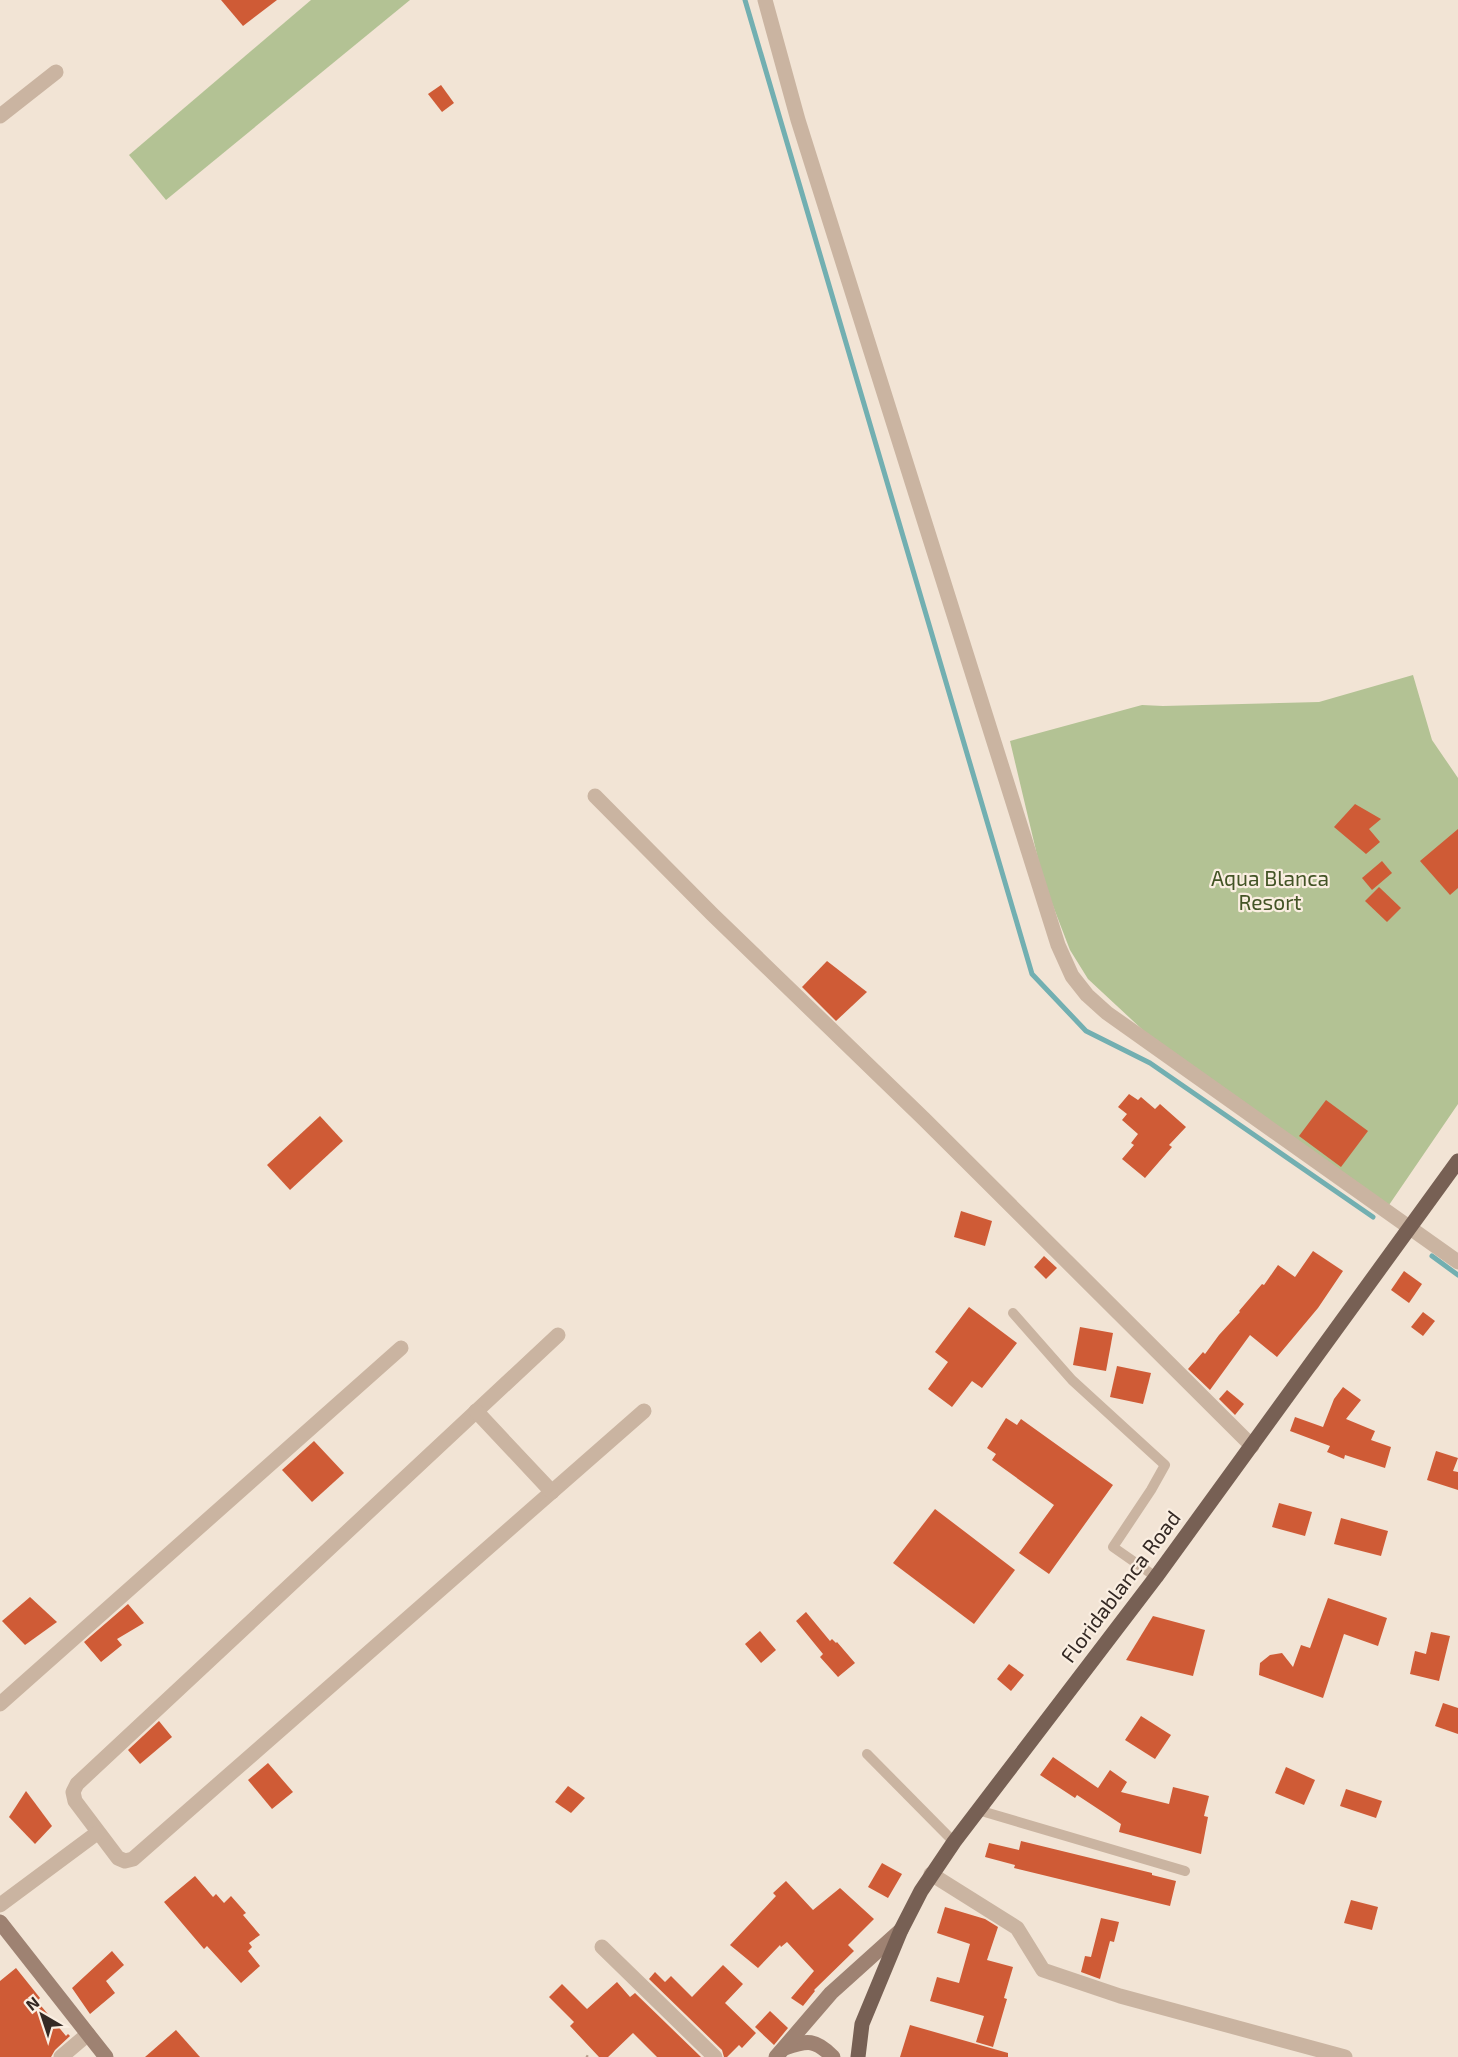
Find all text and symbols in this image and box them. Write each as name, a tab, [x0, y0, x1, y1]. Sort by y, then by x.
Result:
park label: Aqua Blanca Resort	[1211, 865, 1329, 914]
street label: Floridablanca Road	[1055, 1505, 1185, 1667]
north arrow	[12, 1985, 72, 2045]
text: N	[22, 1992, 43, 2014]

